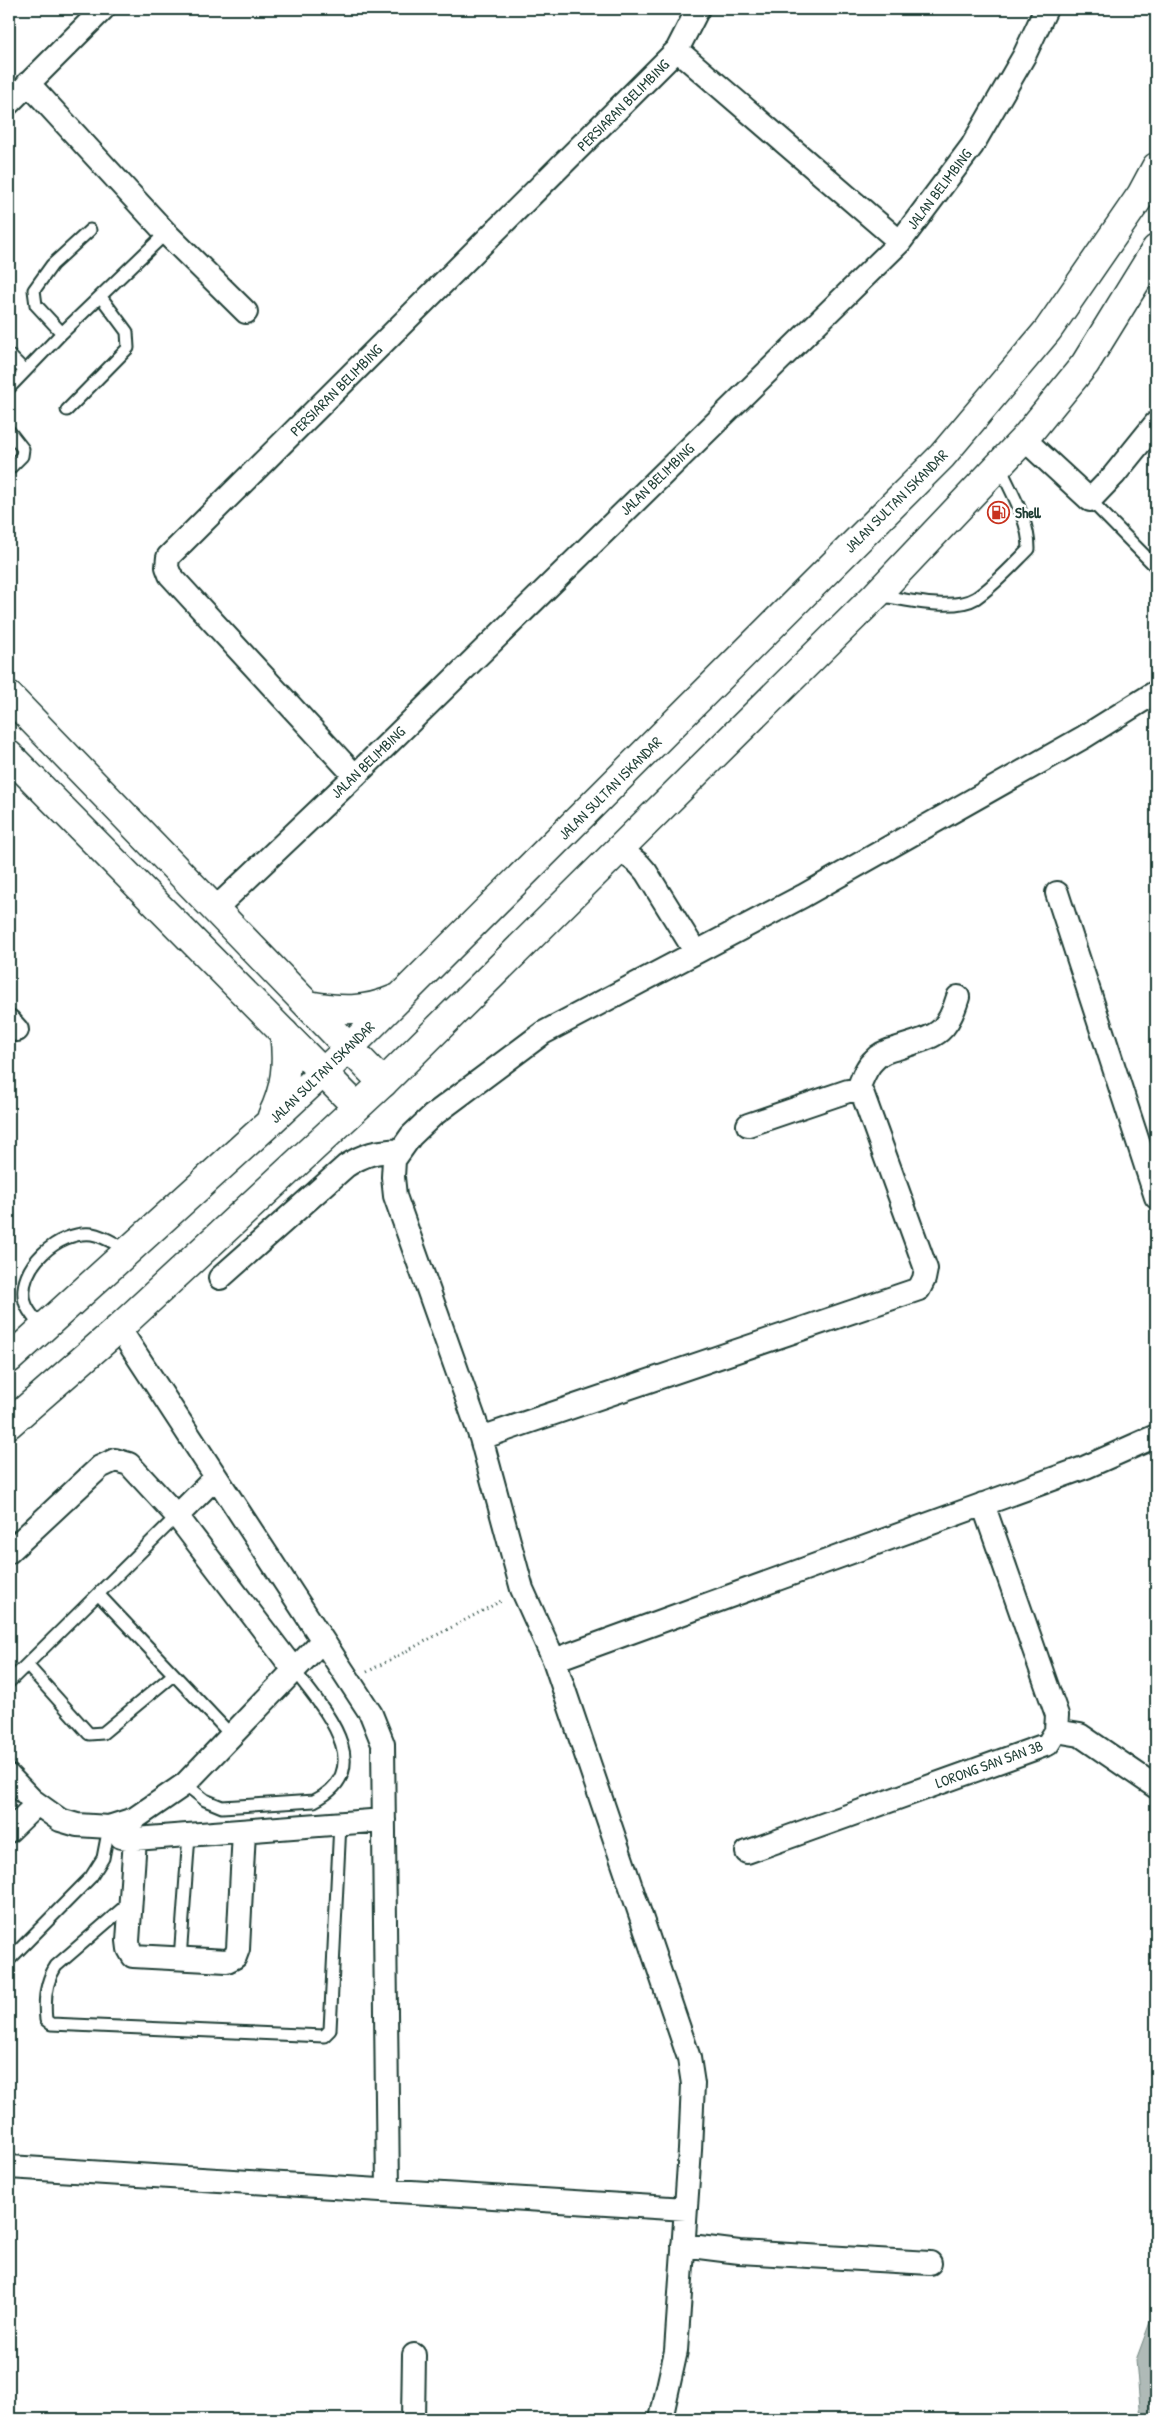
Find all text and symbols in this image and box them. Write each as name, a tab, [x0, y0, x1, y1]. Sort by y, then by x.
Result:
street label: PERSIARAN BELIMBING	[572, 54, 674, 156]
street label: JALAN BELIMBING	[902, 144, 977, 234]
street label: PERSIARAN BELIMBING	[285, 339, 387, 441]
street label: JALAN BELIMBING	[615, 438, 699, 520]
street label: JALAN SULTAN ISKANDAR	[840, 444, 953, 557]
fuel station icon: Shell	[987, 500, 1011, 524]
place label: Shell	[1015, 502, 1041, 523]
street label: JALAN BELIMBING	[326, 721, 410, 803]
street label: JALAN SULTAN ISKANDAR	[554, 731, 667, 844]
street label: JALAN SULTAN ISKANDAR	[265, 1016, 379, 1128]
street label: LORONG SAN SAN 3B	[932, 1735, 1046, 1793]

